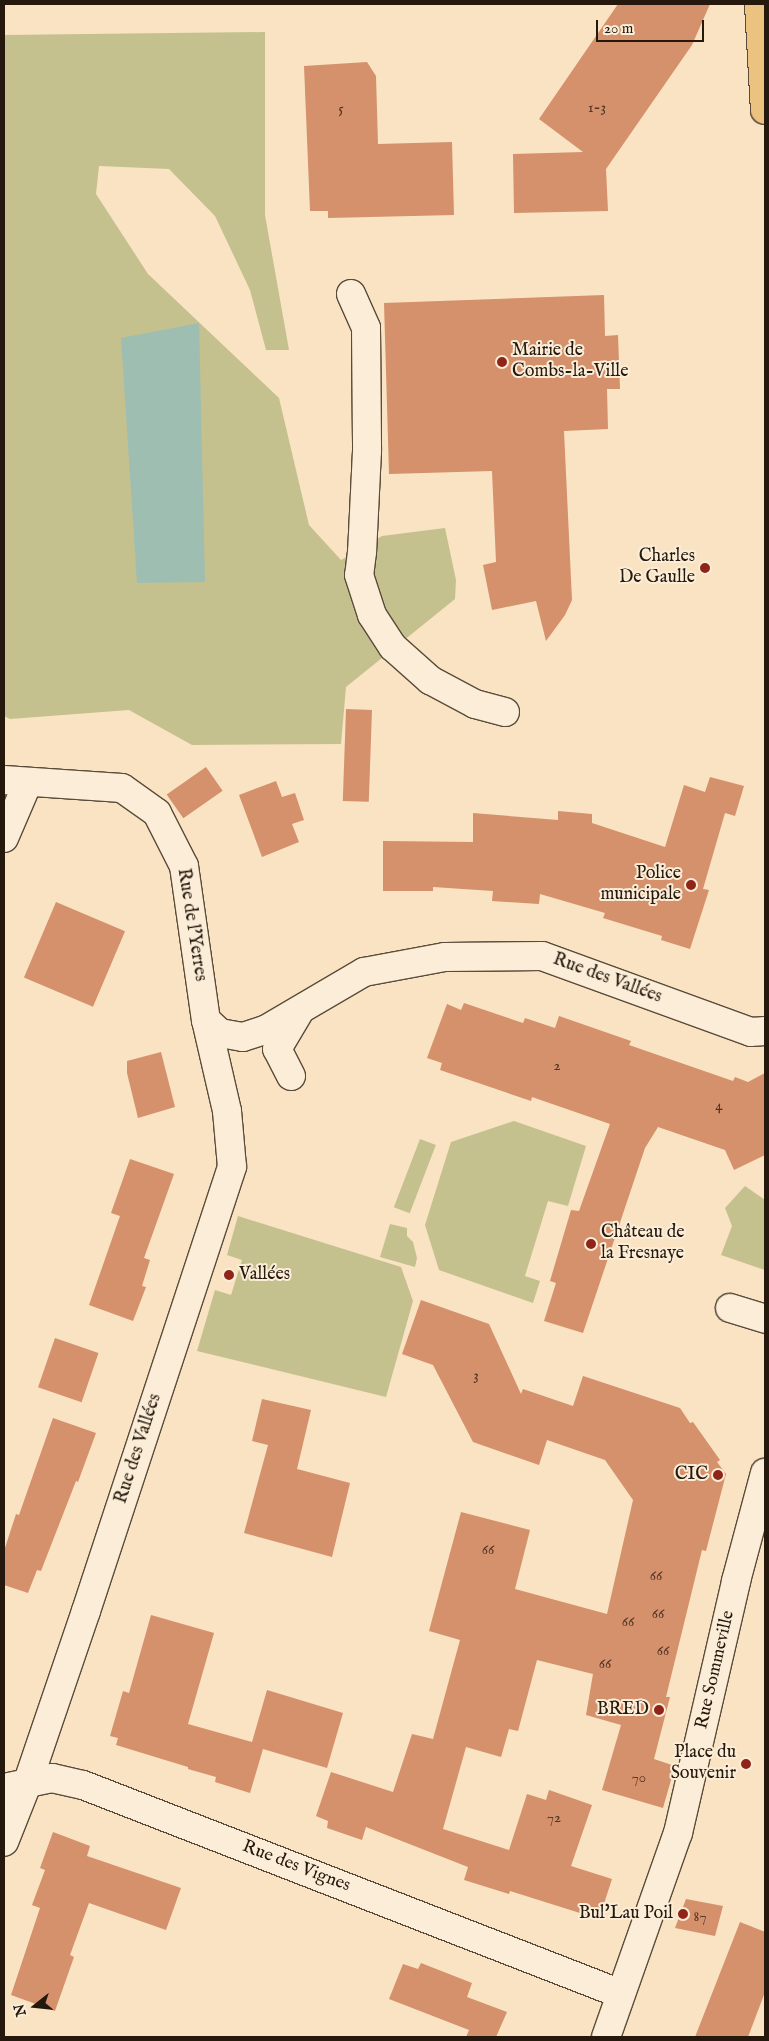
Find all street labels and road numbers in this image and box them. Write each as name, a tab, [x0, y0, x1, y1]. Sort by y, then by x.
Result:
street label: Rue de l'Yerres	[171, 867, 211, 983]
street label: Rue des Vallées	[550, 949, 664, 1009]
street label: Rue des Vallées	[111, 1391, 167, 1507]
street label: Rue Sommeville	[692, 1609, 740, 1731]
street label: Rue des Vignes	[239, 1837, 353, 1897]

